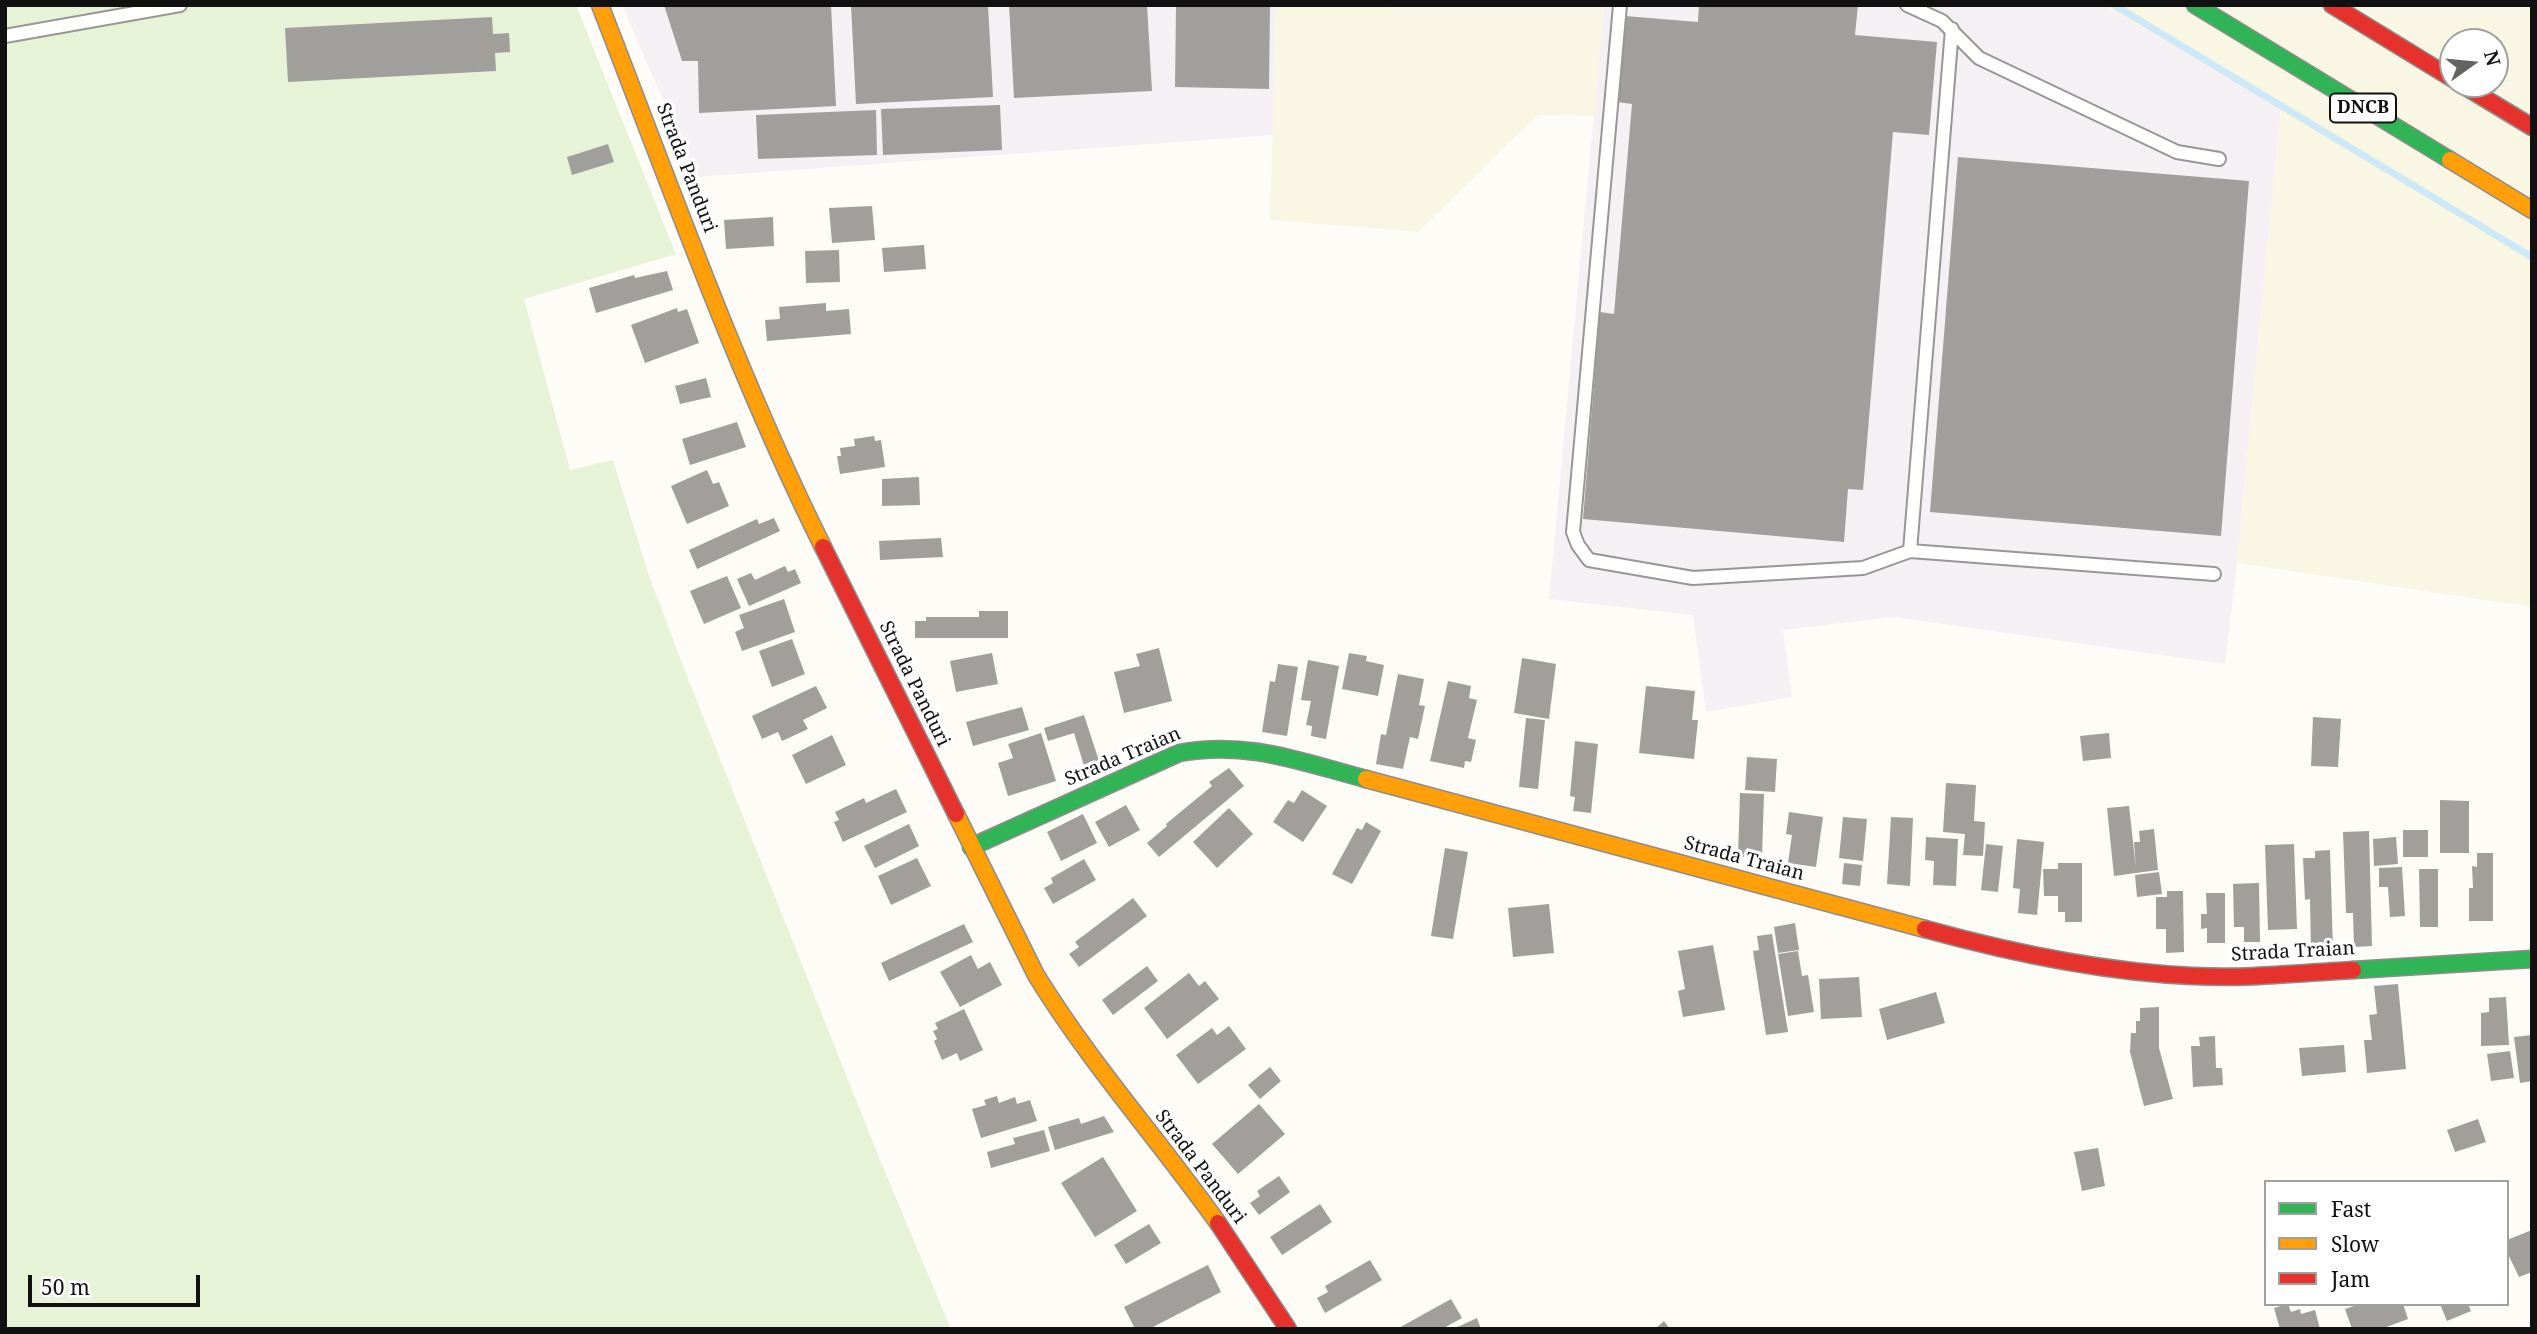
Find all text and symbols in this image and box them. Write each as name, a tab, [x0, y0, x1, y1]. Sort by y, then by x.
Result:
north arrow	[2439, 28, 2509, 98]
text: N	[2478, 47, 2507, 69]
road number: DNCB	[2330, 94, 2396, 122]
street label: Strada Panduri	[651, 100, 721, 236]
street label: Strada Panduri	[874, 618, 954, 750]
street label: Strada Traian	[1062, 722, 1184, 792]
street label: Strada Traian	[1681, 832, 1807, 886]
street label: Strada Traian	[2231, 937, 2355, 967]
street label: Strada Panduri	[1150, 1106, 1250, 1228]
legend	[2264, 1180, 2509, 1306]
text: Fast	[2331, 1195, 2371, 1223]
text: Slow	[2331, 1230, 2379, 1258]
scale bar	[32, 1260, 203, 1304]
text: Jam	[2331, 1265, 2370, 1293]
text: 50 m	[41, 1273, 90, 1301]

